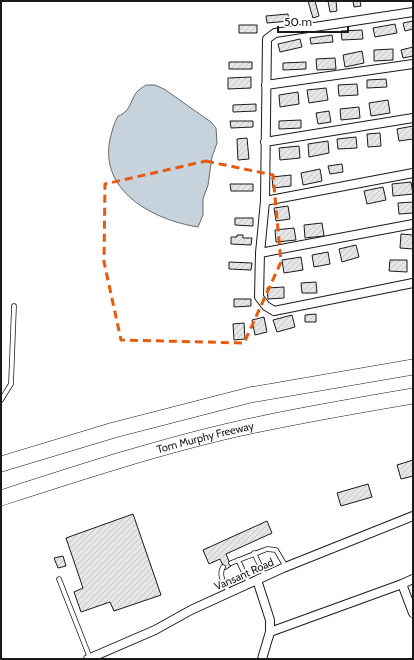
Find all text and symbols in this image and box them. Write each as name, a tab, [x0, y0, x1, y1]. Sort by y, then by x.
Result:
scale bar	[278, 8, 348, 34]
text: 50 m	[284, 14, 312, 29]
street label: Tom Murphy Freeway	[155, 418, 255, 456]
street label: Vansant Road	[212, 555, 276, 593]

